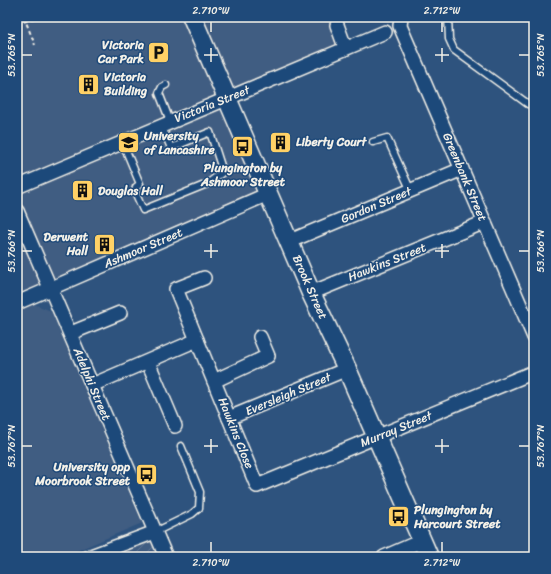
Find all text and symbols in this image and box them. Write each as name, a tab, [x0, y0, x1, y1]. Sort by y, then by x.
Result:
text: 2.710°W	[192, 2, 230, 20]
text: 2.712°W	[424, 2, 461, 20]
text: 53.765°N	[3, 33, 21, 77]
text: 53.765°N	[532, 33, 550, 77]
place label: Victoria Car Park	[97, 34, 145, 70]
parking icon: Victoria Car Park	[146, 39, 172, 65]
place label: Victoria Building	[104, 66, 148, 102]
building icon: Victoria Building	[76, 71, 102, 97]
street label: Victoria Street	[171, 78, 254, 129]
place label: University of Lancashire	[144, 125, 216, 161]
building icon: Liberty Court	[267, 129, 293, 155]
street label: Greenbank Street	[436, 129, 494, 225]
school or university icon: University of Lancashire	[115, 130, 141, 156]
place label: Liberty Court	[296, 131, 367, 153]
bus stop icon: Plungington by Ashmoor Street	[230, 134, 256, 160]
place label: Plungington by Ashmoor Street	[200, 157, 286, 193]
building icon: Douglas Hall	[69, 178, 95, 204]
place label: Douglas Hall	[98, 180, 163, 202]
street label: Gordon Street	[337, 180, 416, 230]
street label: Ashmoor Street	[99, 221, 186, 275]
place label: Derwent Hall	[44, 226, 89, 262]
text: 53.766°N	[3, 229, 21, 272]
text: 53.766°N	[532, 229, 550, 272]
building icon: Derwent Hall	[91, 231, 117, 257]
street label: Hawkins Street	[344, 236, 430, 288]
street label: Brook Street	[286, 251, 334, 323]
street label: Adelphi Street	[66, 343, 117, 424]
street label: Eversleigh Street	[242, 366, 335, 422]
street label: Hawkins Close	[212, 394, 260, 472]
street label: Murray Street	[357, 404, 436, 453]
text: 53.767°N	[3, 424, 21, 467]
text: 53.767°N	[532, 424, 550, 467]
place label: University opp Moorbrook Street	[34, 456, 131, 492]
bus stop icon: University opp Moorbrook Street	[133, 461, 159, 487]
place label: Plungington by Harcourt Street	[413, 499, 501, 535]
bus stop icon: Plungington by Harcourt Street	[386, 504, 412, 530]
text: 2.710°W	[192, 554, 230, 572]
text: 2.712°W	[424, 554, 461, 572]

